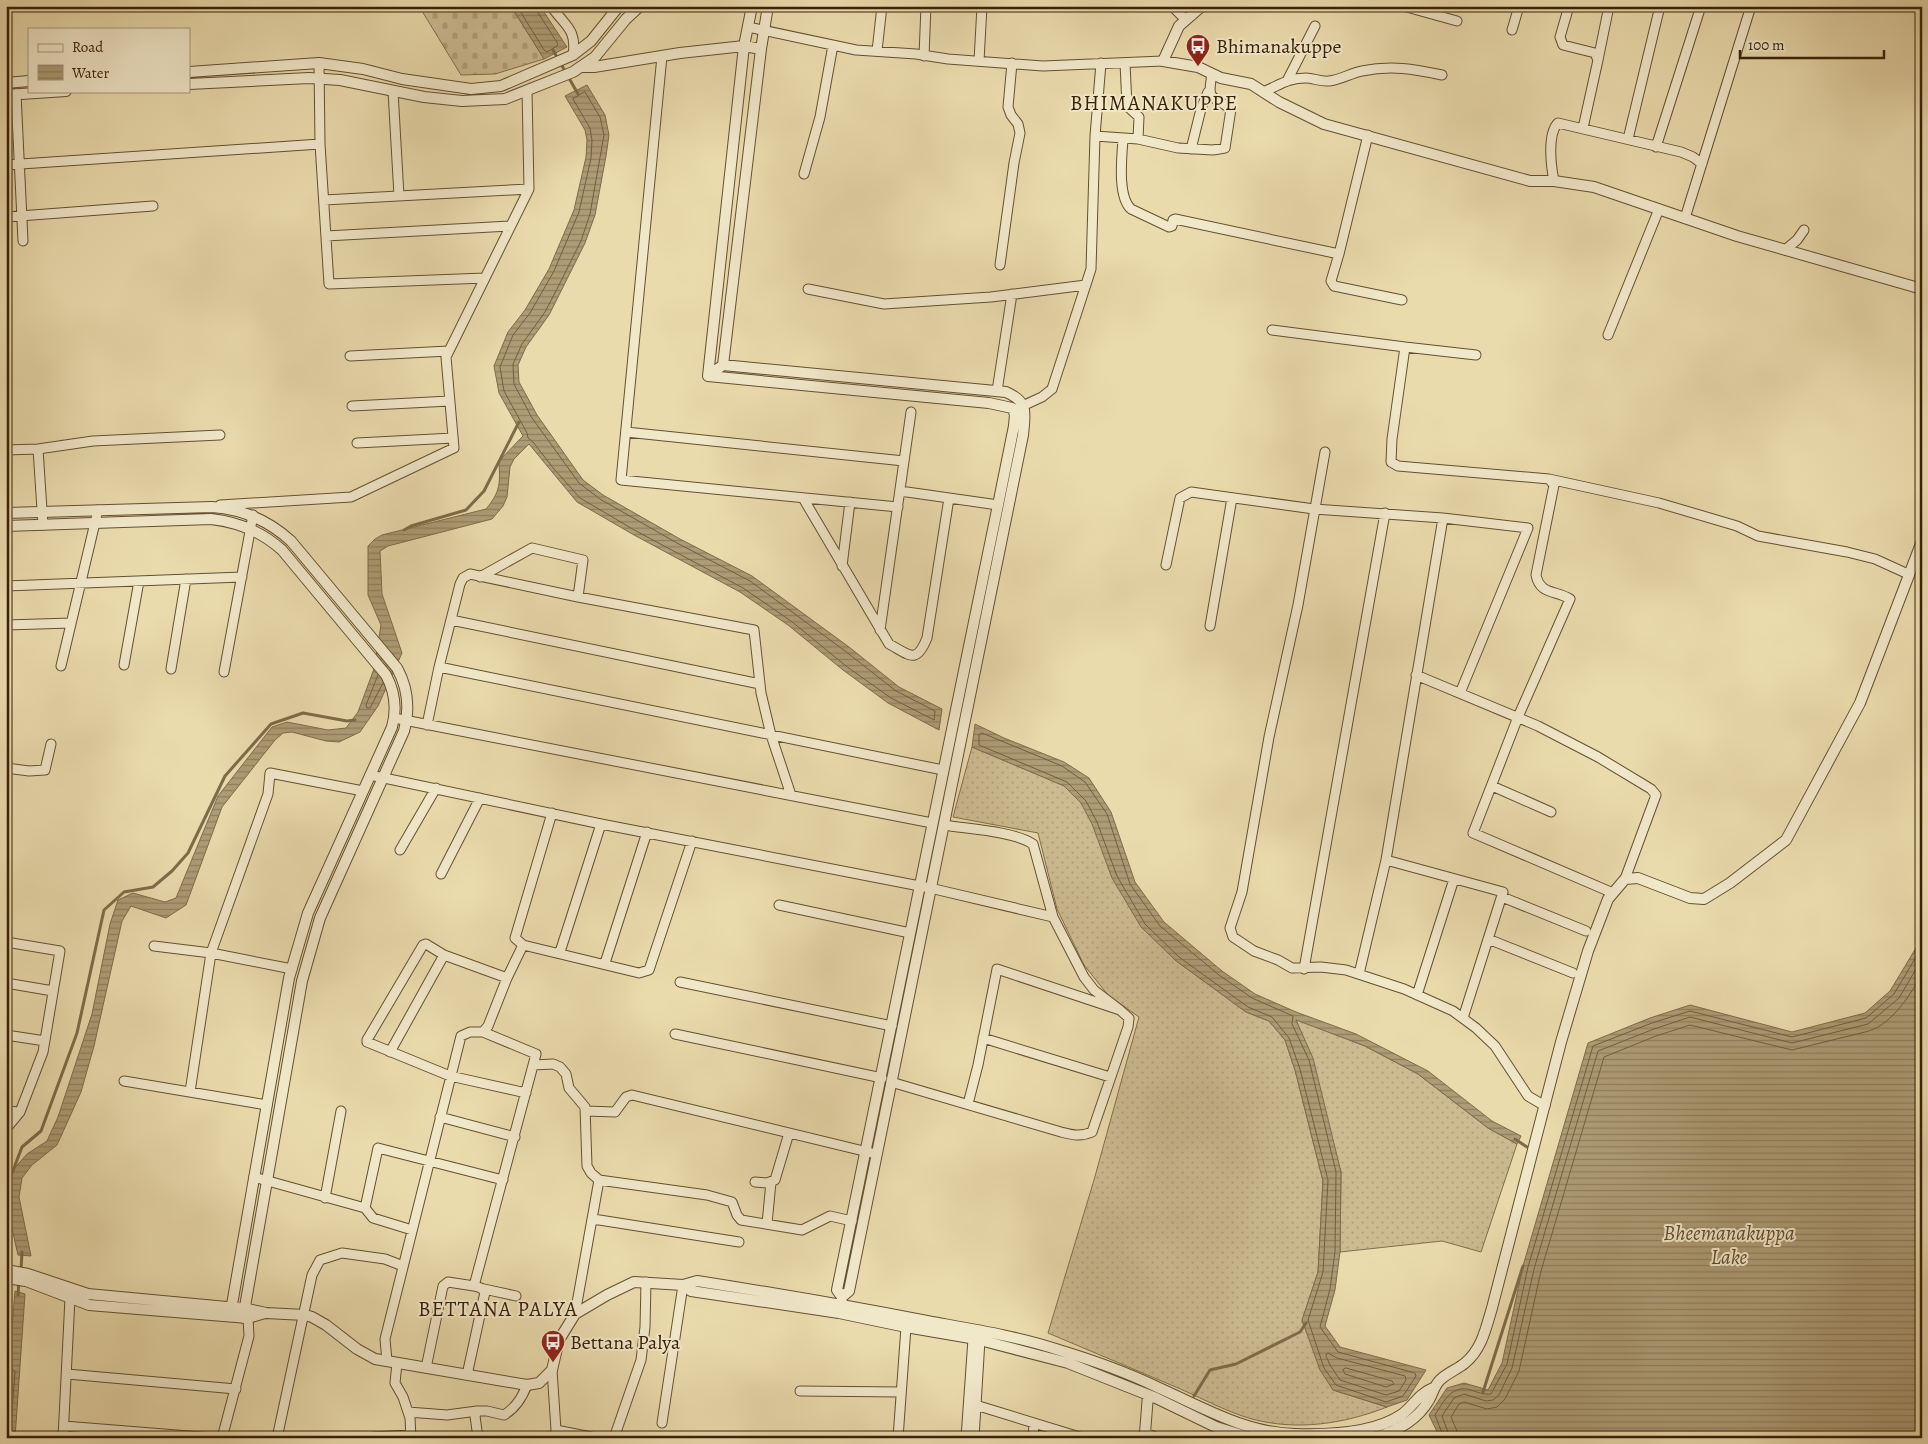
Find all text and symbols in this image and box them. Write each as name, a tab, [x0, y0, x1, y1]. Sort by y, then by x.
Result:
legend	[28, 28, 190, 92]
scale bar	[1740, 28, 1884, 60]
bus stop icon: Bhimanakuppe	[1185, 33, 1211, 67]
place label: Bhimanakuppe	[1216, 33, 1341, 60]
text: 100 m	[1748, 35, 1785, 55]
text: Road	[72, 37, 104, 57]
text: Water	[71, 63, 109, 83]
district label: BHIMANAKUPPE	[1070, 89, 1238, 117]
water label: Bheemanakuppa Lake	[1663, 1219, 1795, 1271]
district label: BETTANA PALYA	[418, 1295, 578, 1323]
bus stop icon: Bettana Palya	[540, 1329, 566, 1363]
place label: Bettana Palya	[570, 1329, 681, 1356]

